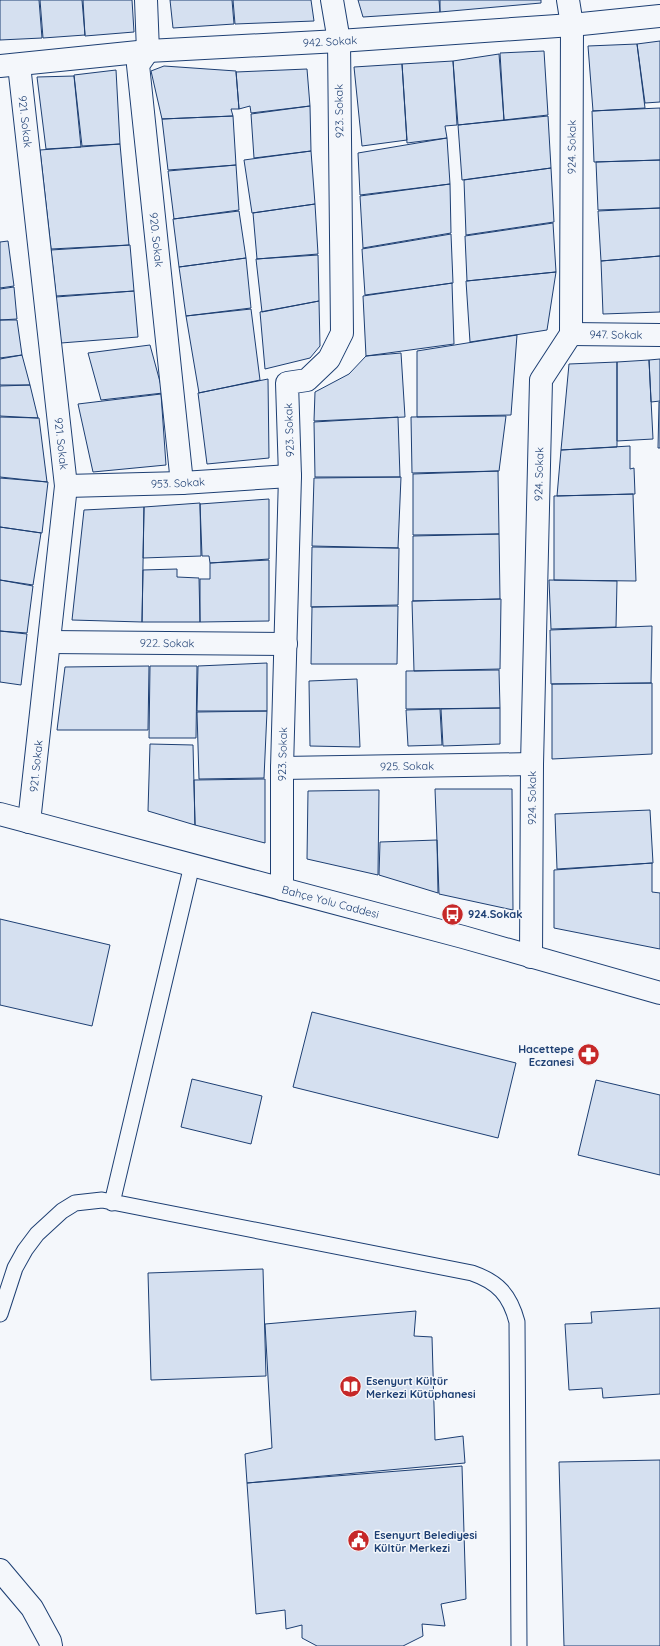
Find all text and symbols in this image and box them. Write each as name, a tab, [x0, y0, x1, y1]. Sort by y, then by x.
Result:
street label: 942. Sokak	[302, 33, 358, 50]
street label: 923. Sokak	[332, 84, 346, 138]
street label: 921. Sokak	[15, 95, 35, 149]
street label: 924. Sokak	[565, 120, 579, 174]
street label: 920. Sokak	[147, 212, 166, 268]
street label: 947. Sokak	[589, 327, 643, 342]
street label: 923. Sokak	[281, 403, 297, 457]
street label: 921. Sokak	[51, 417, 71, 471]
street label: 924. Sokak	[531, 447, 546, 501]
street label: 953. Sokak	[151, 475, 206, 491]
street label: 922. Sokak	[140, 636, 194, 650]
street label: 923. Sokak	[275, 727, 290, 781]
street label: 921. Sokak	[26, 739, 46, 793]
street label: 925. Sokak	[380, 759, 434, 773]
street label: 924. Sokak	[525, 771, 539, 825]
street label: Bahçe Yolu Caddesi	[280, 882, 381, 921]
bus stop icon: 924.Sokak	[439, 901, 465, 927]
place label: 924.Sokak	[468, 907, 523, 921]
place label: Hacettepe Eczanesi	[518, 1042, 575, 1069]
pharmacy icon: Hacettepe Eczanesi	[576, 1042, 602, 1068]
library icon: Esenyurt Kültür Merkezi Kütüphanesi	[338, 1374, 364, 1400]
place label: Esenyurt Kültür Merkezi Kütüphanesi	[366, 1374, 475, 1401]
public building icon: Esenyurt Belediyesi Kültür Merkezi	[345, 1528, 371, 1554]
place label: Esenyurt Belediyesi Kültür Merkezi	[374, 1528, 477, 1555]

